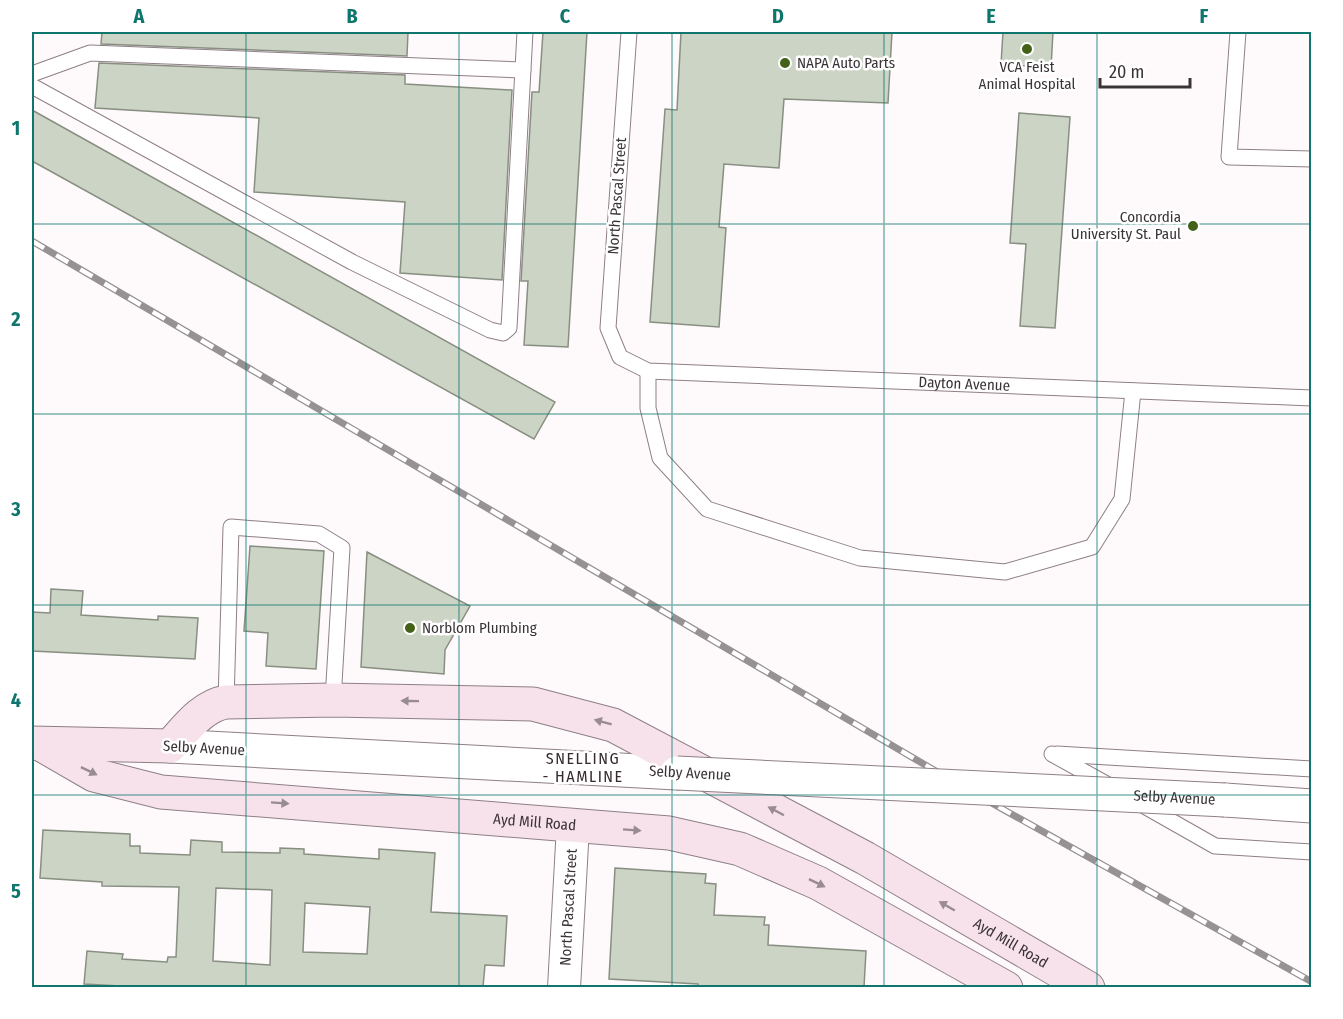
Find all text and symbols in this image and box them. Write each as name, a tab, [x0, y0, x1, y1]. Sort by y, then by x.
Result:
text: A	[133, 4, 146, 28]
text: B	[346, 4, 358, 28]
text: C	[560, 4, 571, 28]
text: D	[772, 4, 784, 28]
text: E	[986, 4, 996, 28]
text: F	[1200, 4, 1209, 28]
marker: VCA Feist Animal Hospital	[1020, 42, 1034, 56]
scale bar	[1100, 51, 1190, 89]
place label: NAPA Auto Parts	[797, 54, 895, 72]
marker: NAPA Auto Parts	[778, 56, 792, 70]
place label: VCA Feist Animal Hospital	[979, 58, 1075, 93]
text: 20 m	[1109, 61, 1144, 83]
text: 1	[12, 116, 20, 140]
street label: North Pascal Street	[604, 137, 630, 255]
place label: Concordia University St. Paul	[1071, 208, 1181, 243]
marker: Concordia University St. Paul	[1186, 219, 1200, 233]
text: 2	[10, 307, 21, 331]
street label: Dayton Avenue	[918, 373, 1010, 395]
text: 3	[10, 497, 21, 521]
place label: Norblom Plumbing	[422, 619, 537, 637]
marker: Norblom Plumbing	[403, 621, 417, 635]
text: 4	[11, 688, 21, 712]
one-way arrow	[401, 697, 420, 706]
one-way arrow	[594, 717, 612, 727]
street label: Selby Avenue	[163, 737, 245, 759]
district label: SNELLING - HAMLINE	[542, 749, 624, 786]
street label: Selby Avenue	[649, 762, 731, 784]
one-way arrow	[81, 767, 98, 776]
street label: Selby Avenue	[1133, 786, 1216, 809]
one-way arrow	[271, 798, 290, 808]
one-way arrow	[768, 806, 785, 816]
street label: Ayd Mill Road	[492, 810, 577, 834]
one-way arrow	[622, 825, 641, 835]
street label: North Pascal Street	[556, 848, 581, 966]
one-way arrow	[809, 878, 826, 888]
text: 5	[11, 879, 21, 903]
one-way arrow	[939, 900, 955, 911]
street label: Ayd Mill Road	[970, 914, 1051, 972]

